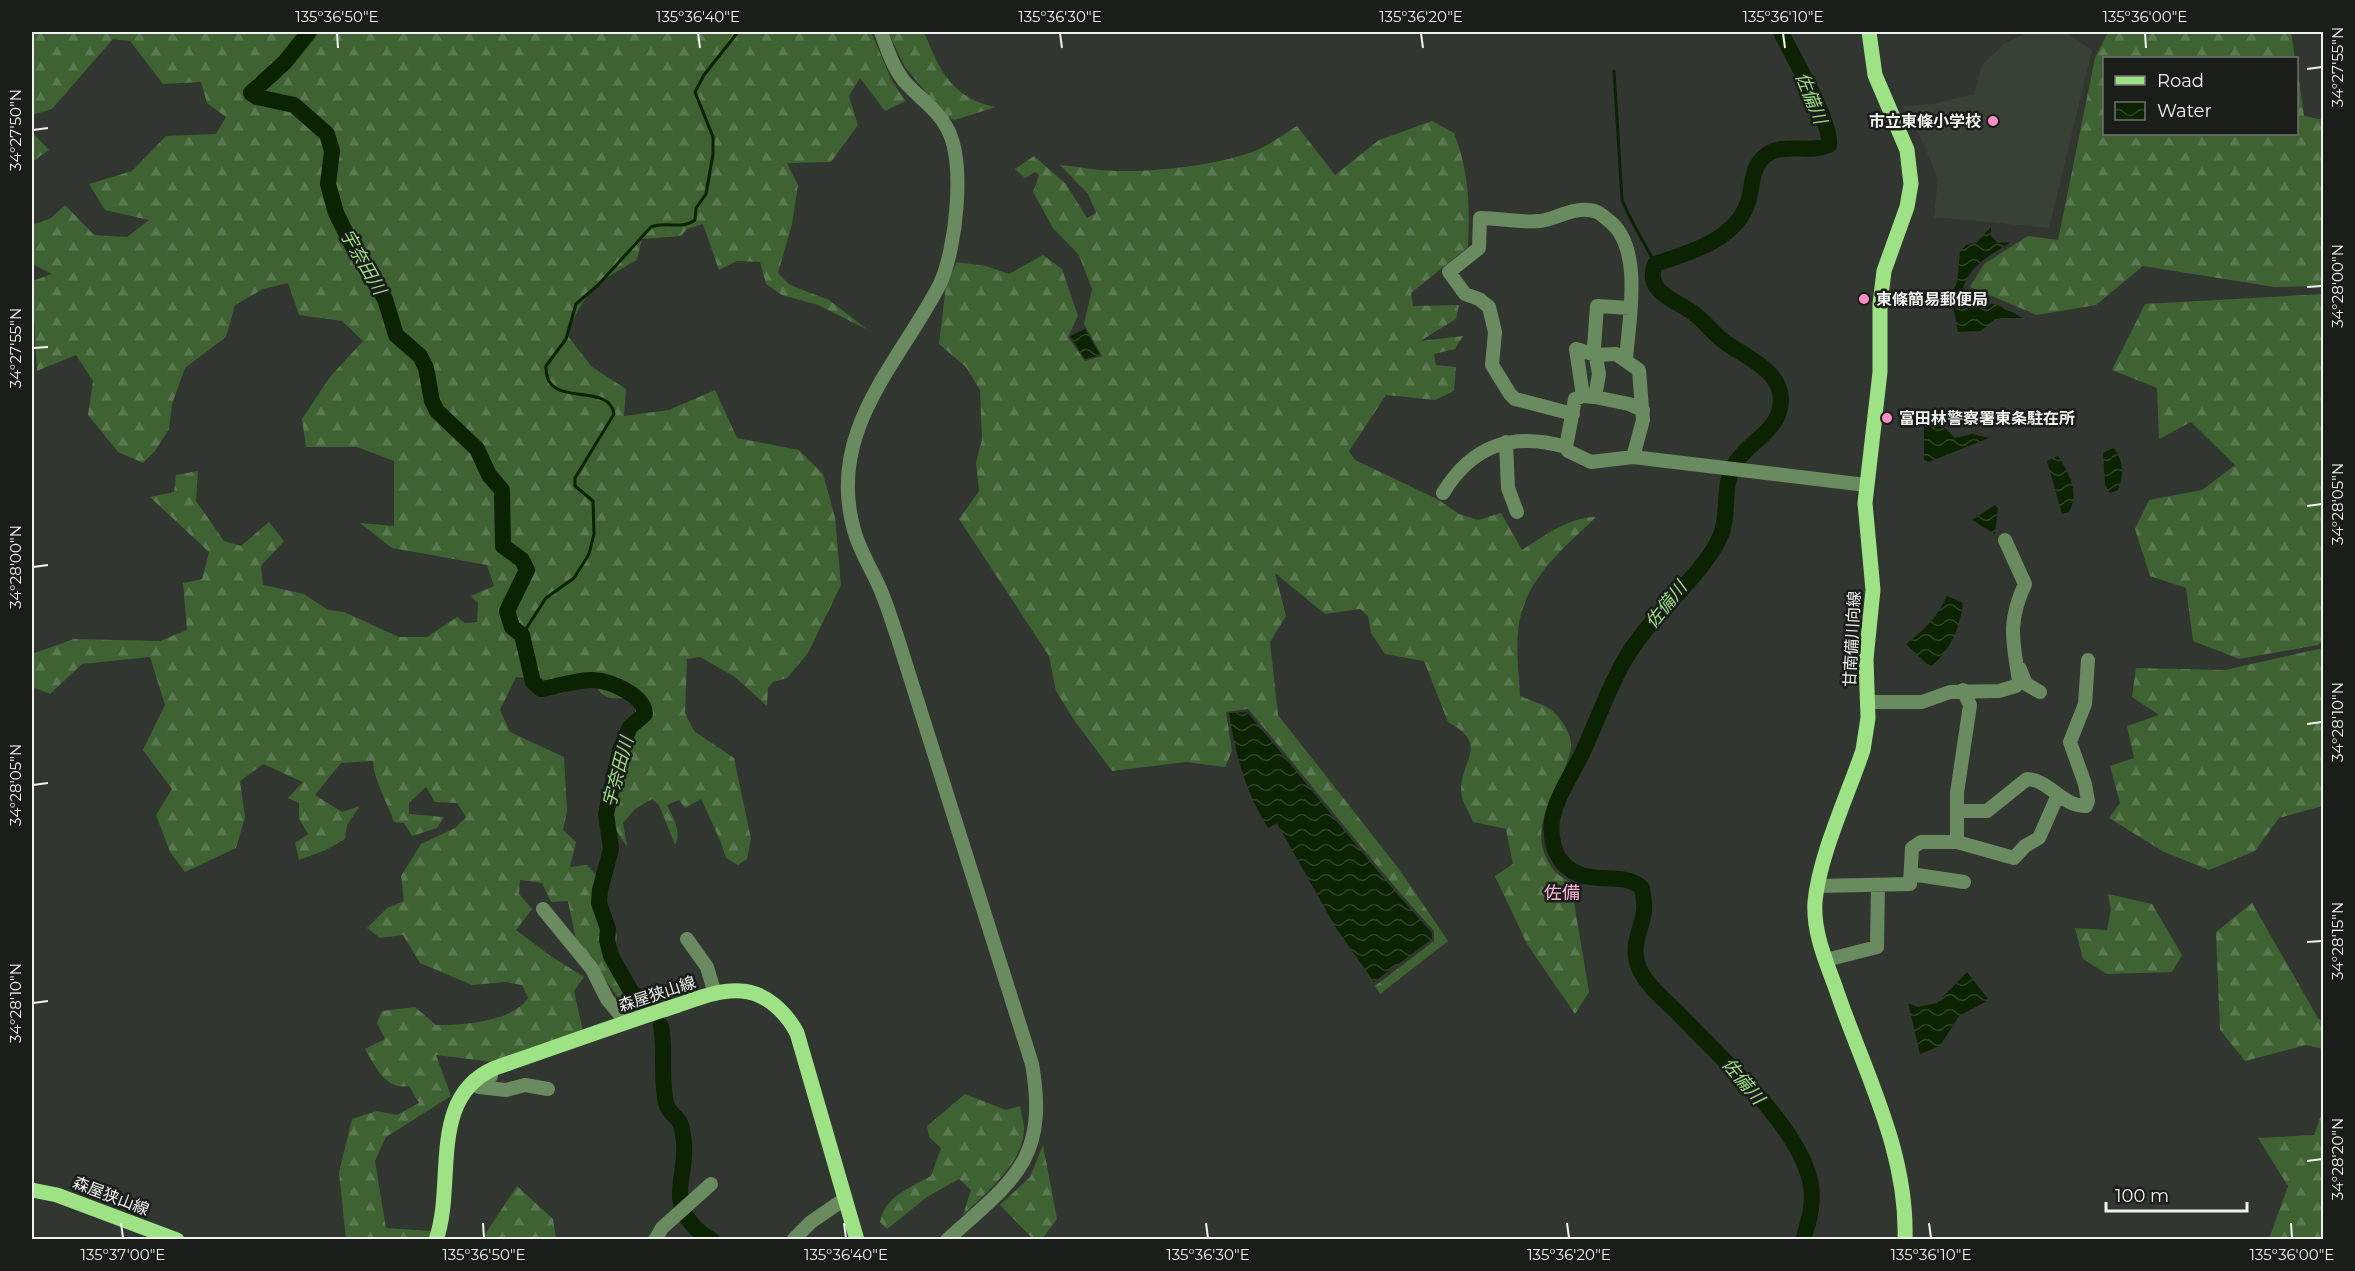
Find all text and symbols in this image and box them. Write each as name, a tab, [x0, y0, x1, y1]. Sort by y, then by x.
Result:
text: 135°36'50"E	[295, 7, 379, 26]
text: 135°36'40"E	[656, 7, 740, 26]
text: 135°36'30"E	[1018, 7, 1102, 26]
text: 135°36'20"E	[1379, 7, 1463, 26]
text: 135°36'10"E	[1743, 7, 1823, 26]
text: 135°36'00"E	[2103, 7, 2187, 26]
text: 34°27'55"N	[2328, 27, 2347, 107]
legend	[2103, 57, 2298, 135]
water label: 佐備川	[1791, 69, 1832, 129]
text: Road	[2157, 70, 2204, 92]
text: 34°27'50"N	[6, 89, 25, 171]
text: Water	[2157, 100, 2212, 122]
place label: 市立東條小学校	[1869, 112, 1981, 131]
marker: 市立東條小学校	[1986, 114, 2000, 128]
water label: 宇奈田川	[335, 225, 392, 300]
text: 34°28'00"N	[2328, 244, 2347, 328]
place label: 東條簡易郵便局	[1876, 290, 1988, 309]
marker: 東條簡易郵便局	[1857, 292, 1871, 306]
text: 34°27'55"N	[6, 308, 25, 388]
place label: 富田林警察署東条駐在所	[1899, 409, 2075, 428]
marker: 富田林警察署東条駐在所	[1880, 411, 1894, 425]
text: 34°28'05"N	[2328, 463, 2347, 545]
text: 34°28'00"N	[6, 525, 25, 609]
water label: 佐備川	[1640, 576, 1693, 633]
street label: 甘南備川向線	[1840, 591, 1864, 687]
text: 34°28'10"N	[2328, 682, 2347, 762]
water label: 宇奈田川	[598, 732, 638, 810]
text: 34°28'05"N	[6, 744, 25, 826]
district label: 佐備	[1544, 882, 1580, 904]
text: 34°28'15"N	[2328, 902, 2347, 980]
text: 34°28'10"N	[6, 963, 25, 1043]
street label: 森屋狭山線	[616, 973, 698, 1015]
water label: 佐備川	[1717, 1053, 1770, 1110]
text: 34°28'20"N	[2328, 1118, 2347, 1200]
street label: 森屋狭山線	[70, 1173, 152, 1219]
scale bar	[2106, 1175, 2247, 1213]
text: 100 m	[2115, 1185, 2169, 1207]
text: 135°37'00"E	[81, 1245, 165, 1264]
text: 135°36'50"E	[442, 1245, 526, 1264]
text: 135°36'40"E	[804, 1245, 888, 1264]
text: 135°36'30"E	[1166, 1245, 1250, 1264]
text: 135°36'20"E	[1527, 1245, 1611, 1264]
text: 135°36'10"E	[1891, 1245, 1971, 1264]
text: 135°36'00"E	[2250, 1245, 2334, 1264]

